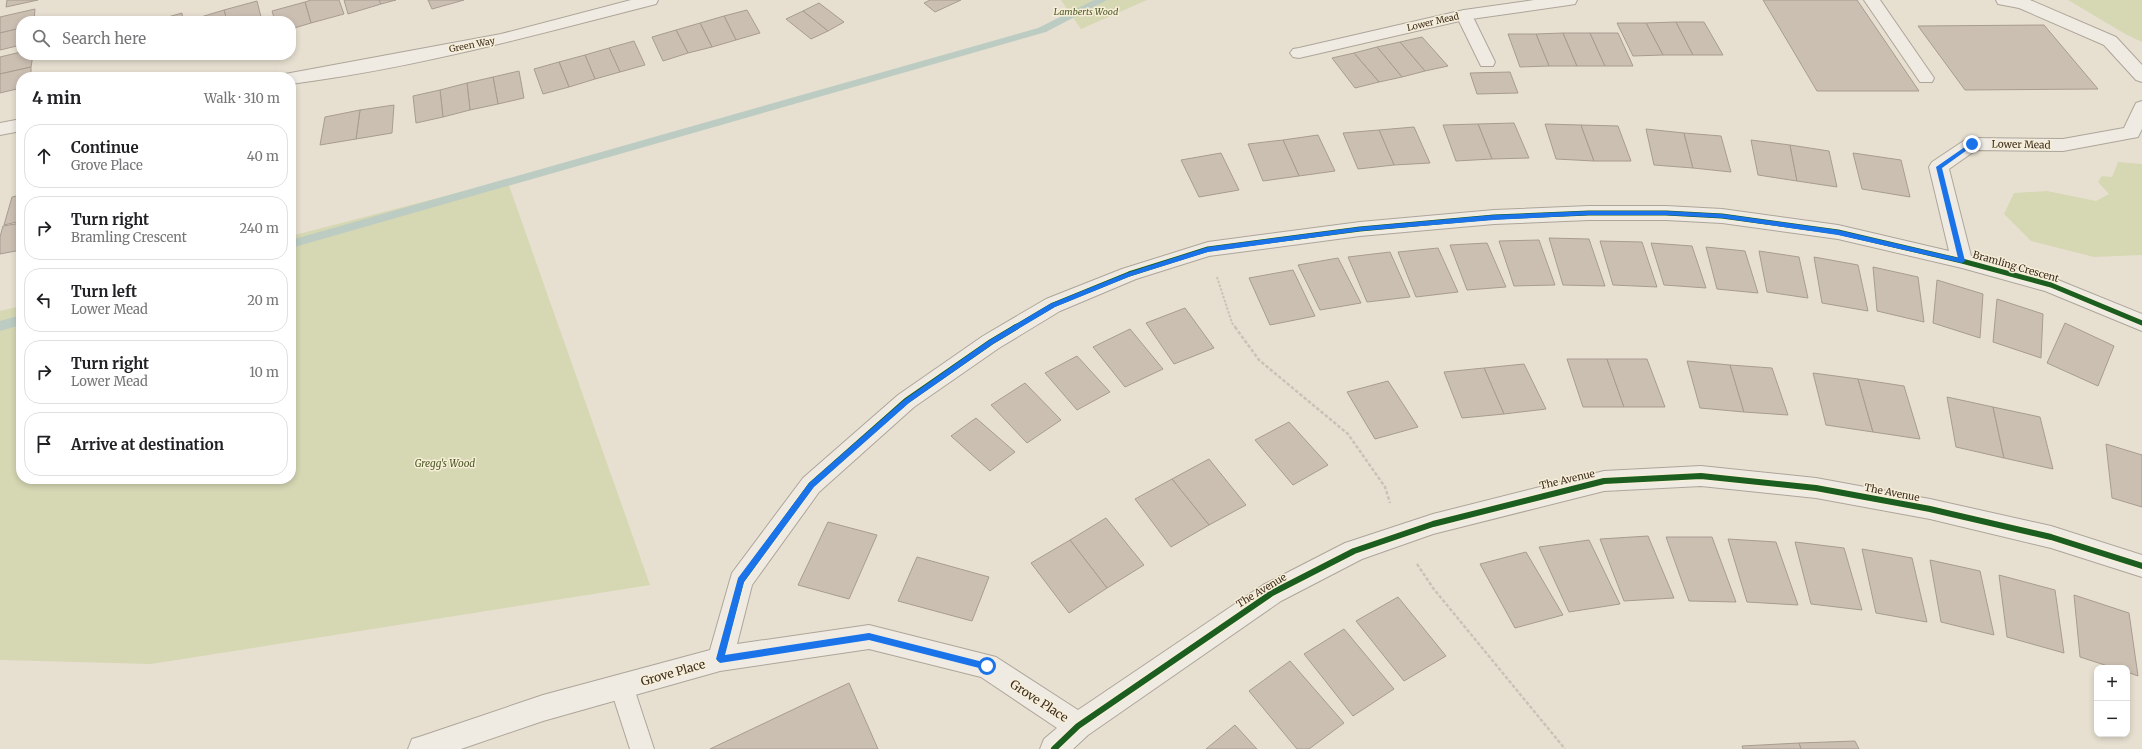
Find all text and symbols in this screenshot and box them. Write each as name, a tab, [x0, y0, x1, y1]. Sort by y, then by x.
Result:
park label: Lamberts Wood	[1054, 6, 1119, 17]
street label: Lower Mead	[1406, 10, 1461, 33]
search box	[16, 16, 296, 60]
icon: search	[30, 27, 52, 49]
text: Search here	[62, 29, 146, 48]
street label: Green Way	[448, 35, 496, 54]
text: 4 min	[32, 87, 81, 109]
text: Walk · 310 m	[204, 90, 280, 107]
route end	[1963, 135, 1981, 153]
street label: Lower Mead	[1991, 137, 2051, 152]
text: Continue	[71, 138, 139, 157]
icon: ahead	[33, 145, 55, 167]
text: 40 m	[247, 148, 279, 165]
text: Grove Place	[71, 157, 143, 174]
text: Turn right	[71, 210, 149, 229]
icon: right	[33, 217, 55, 239]
text: 240 m	[239, 220, 279, 237]
text: Bramling Crescent	[71, 229, 187, 246]
street label: Bramling Crescent	[1971, 248, 2061, 285]
text: Turn left	[71, 282, 137, 301]
icon: left	[33, 289, 55, 311]
text: 20 m	[247, 292, 279, 309]
text: Lower Mead	[71, 301, 148, 318]
text: Turn right	[71, 354, 149, 373]
icon: right	[33, 361, 55, 383]
text: 10 m	[249, 364, 279, 381]
text: Lower Mead	[71, 373, 148, 390]
icon: arrive	[33, 433, 55, 455]
text: Arrive at destination	[71, 435, 224, 454]
park label: Gregg's Wood	[415, 457, 475, 470]
street label: The Avenue	[1538, 467, 1596, 492]
street label: The Avenue	[1863, 481, 1921, 504]
street label: The Avenue	[1234, 570, 1289, 610]
street label: Grove Place	[639, 656, 707, 689]
route start	[978, 657, 996, 675]
map controls	[2094, 665, 2130, 737]
button: +	[2094, 665, 2130, 701]
street label: Grove Place	[1007, 676, 1071, 725]
button: −	[2094, 701, 2130, 737]

